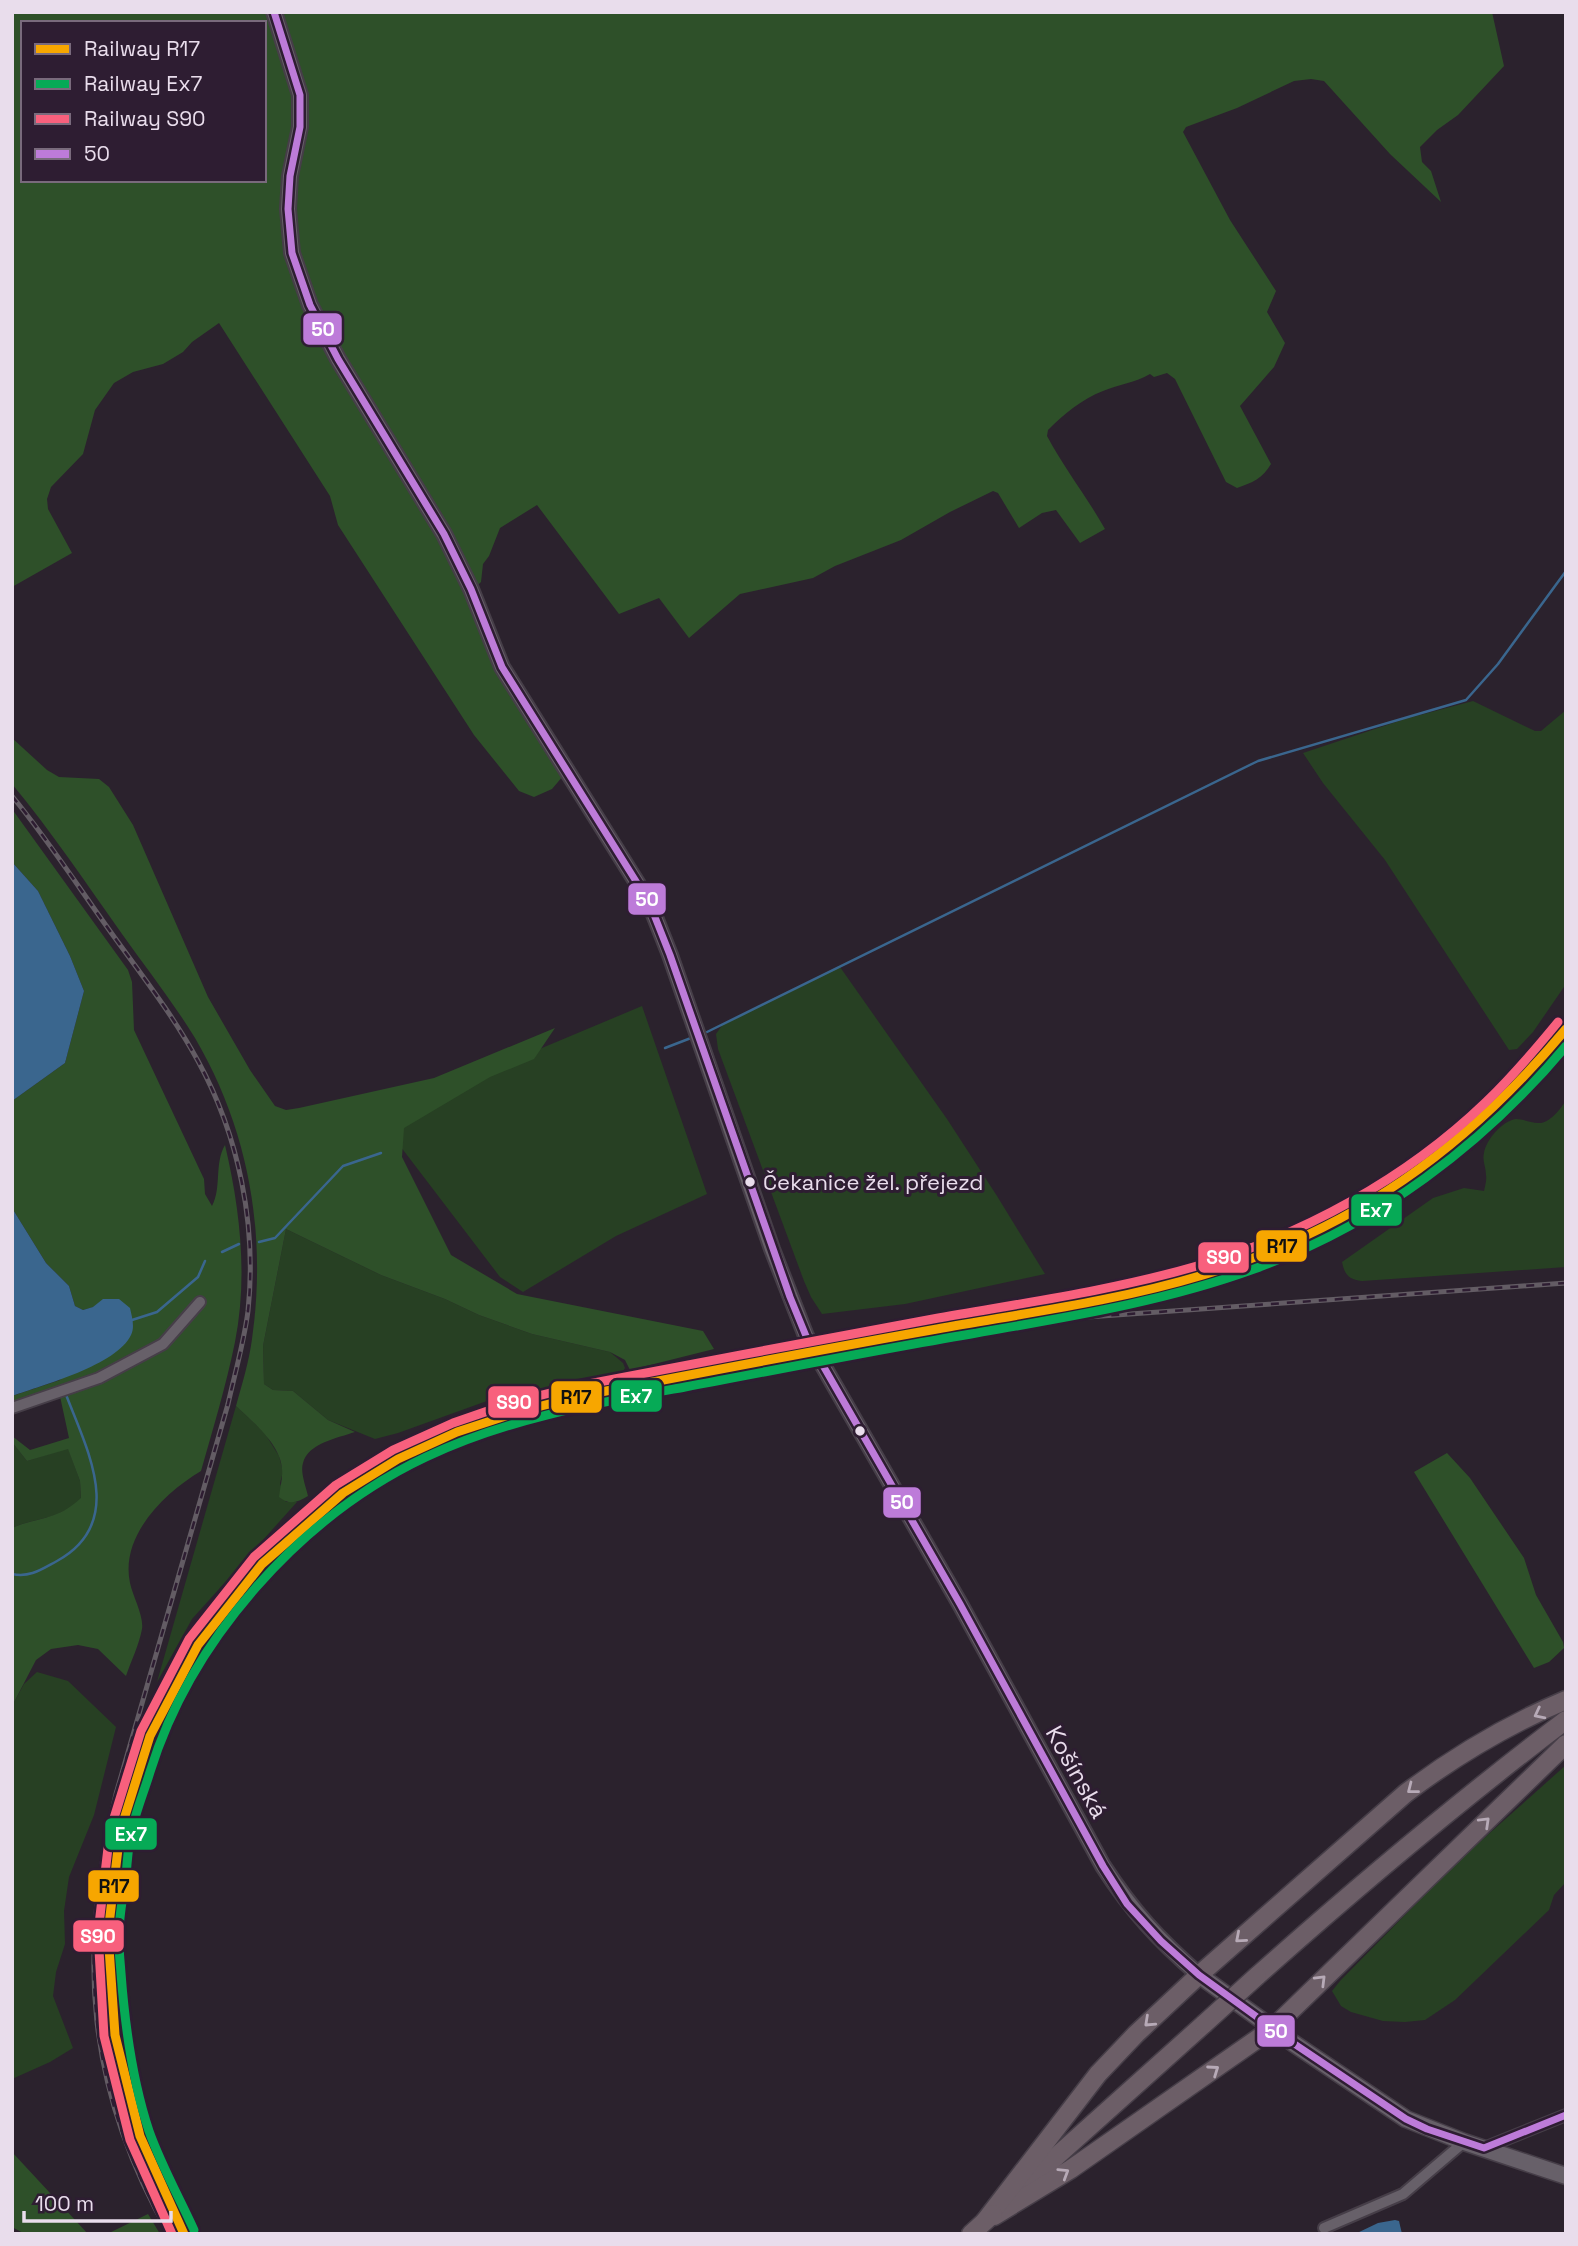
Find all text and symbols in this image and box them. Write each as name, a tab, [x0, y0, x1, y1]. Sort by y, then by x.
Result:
legend	[21, 21, 266, 182]
text: Railway R17	[84, 35, 200, 62]
text: Railway Ex7	[84, 70, 203, 97]
text: Railway S90	[84, 105, 206, 132]
text: 50	[84, 140, 110, 167]
line badge: 50	[302, 312, 343, 346]
text: 50	[311, 317, 335, 342]
line badge: 50	[627, 882, 667, 916]
text: 50	[635, 887, 659, 912]
place label: Čekanice žel. přejezd	[763, 1168, 983, 1196]
marker: Čekanice žel. přejezd	[743, 1175, 757, 1189]
line badge: Ex7	[1350, 1193, 1403, 1227]
text: Ex7	[1360, 1198, 1393, 1223]
line badge: R17	[1255, 1229, 1308, 1263]
text: R17	[1266, 1234, 1298, 1259]
line badge: S90	[1197, 1241, 1250, 1274]
text: S90	[1206, 1245, 1242, 1270]
line badge: Ex7	[610, 1379, 663, 1413]
line badge: R17	[550, 1380, 603, 1414]
text: Ex7	[620, 1384, 653, 1409]
line badge: S90	[487, 1385, 540, 1419]
text: R17	[560, 1385, 592, 1410]
text: S90	[496, 1390, 532, 1415]
unlabelled marker	[853, 1424, 867, 1438]
line badge: 50	[882, 1486, 922, 1519]
text: 50	[890, 1490, 914, 1515]
one-way arrow	[1533, 1705, 1546, 1719]
street label: Košínská	[1039, 1720, 1115, 1824]
one-way arrow	[1407, 1780, 1420, 1793]
line badge: Ex7	[104, 1817, 158, 1851]
one-way arrow	[1477, 1818, 1490, 1831]
text: Ex7	[115, 1822, 148, 1847]
line badge: R17	[87, 1869, 140, 1903]
text: R17	[98, 1874, 130, 1899]
line badge: S90	[72, 1919, 125, 1953]
text: S90	[80, 1924, 116, 1949]
one-way arrow	[1236, 1930, 1249, 1942]
one-way arrow	[1312, 1975, 1325, 1988]
one-way arrow	[1144, 2014, 1157, 2026]
line badge: 50	[1256, 2014, 1296, 2048]
text: 50	[1264, 2019, 1288, 2044]
one-way arrow	[1206, 2066, 1219, 2078]
one-way arrow	[1057, 2168, 1070, 2181]
scale bar	[24, 2180, 172, 2224]
text: 100 m	[35, 2190, 94, 2217]

